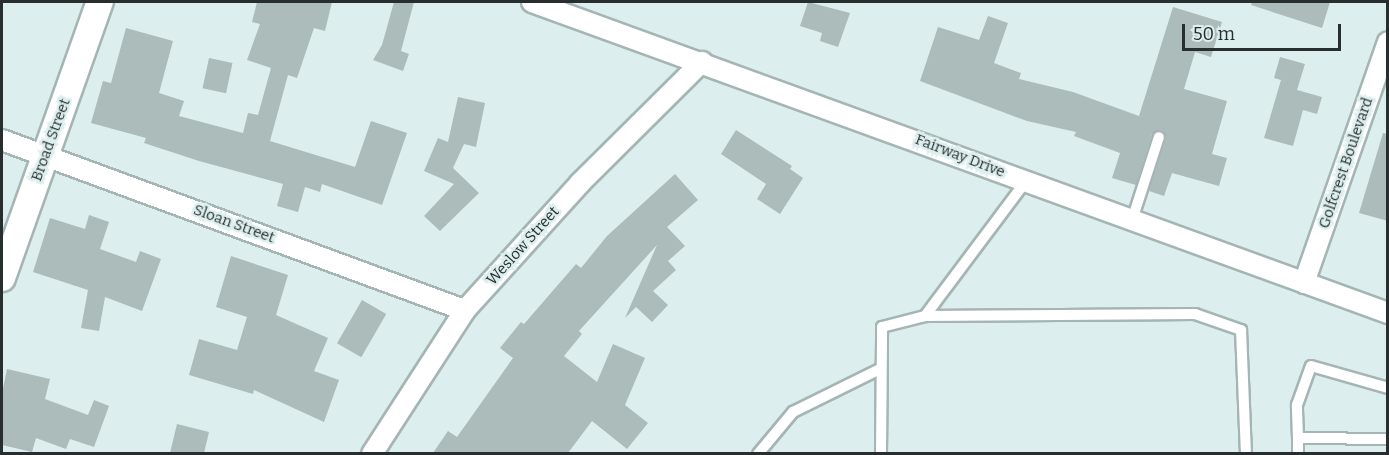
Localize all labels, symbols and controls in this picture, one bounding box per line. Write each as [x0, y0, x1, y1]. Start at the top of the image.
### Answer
scale bar [1185, 12, 1344, 50]
text: 50 m [1193, 23, 1235, 45]
street label: Golfcrest Boulevard [1315, 95, 1377, 231]
street label: Broad Street [28, 96, 74, 184]
street label: Fairway Drive [913, 131, 1007, 181]
street label: Sloan Street [191, 201, 277, 247]
street label: Weslow Street [483, 203, 563, 289]

